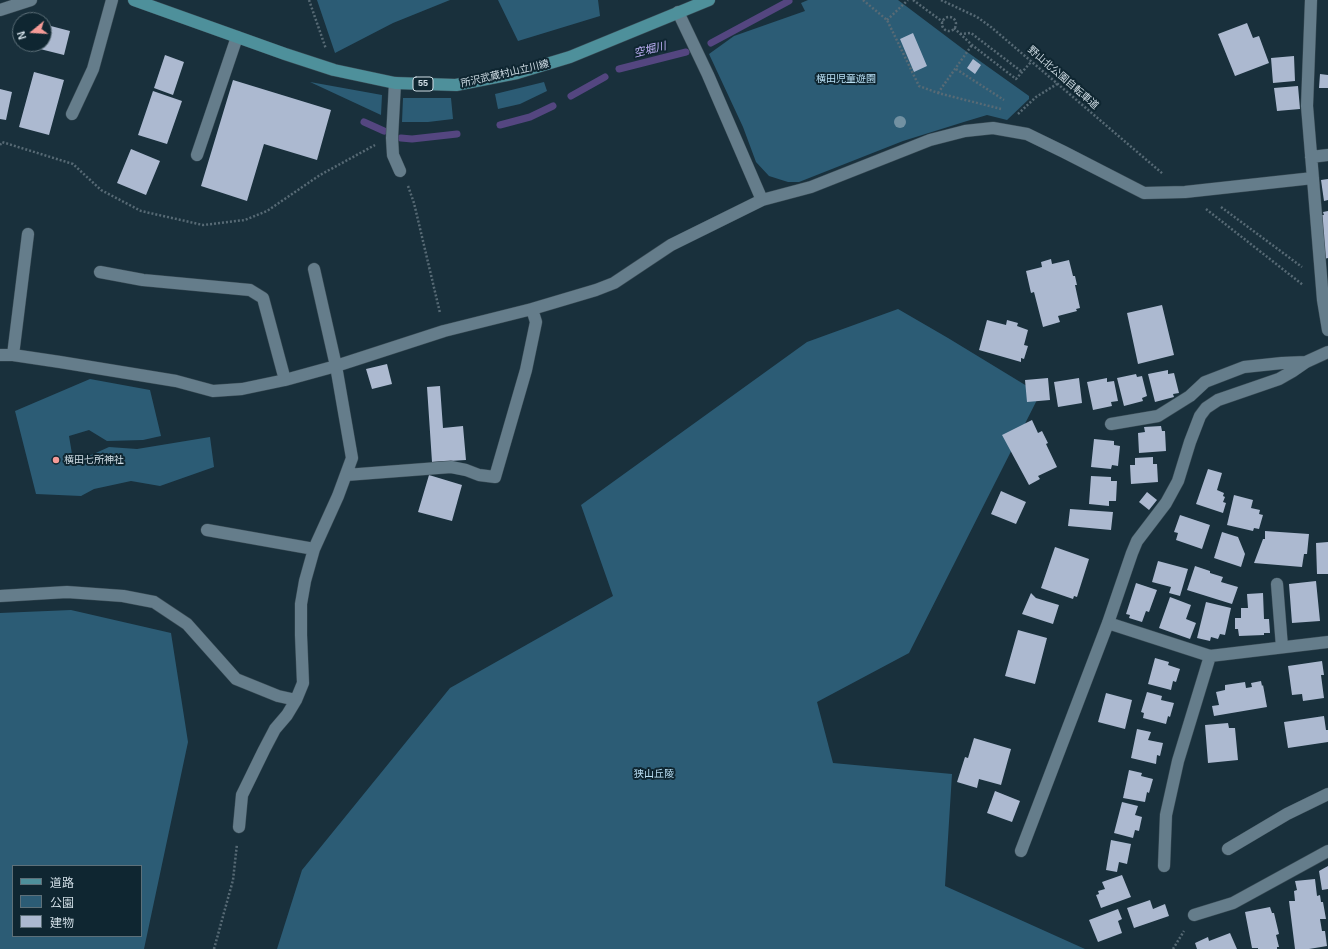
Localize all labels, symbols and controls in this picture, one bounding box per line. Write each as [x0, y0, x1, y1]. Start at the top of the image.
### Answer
north arrow [12, 12, 52, 52]
text: N [15, 30, 28, 41]
water label: 空堀川 [632, 40, 668, 60]
street label: 野山北公園自転車道 [1025, 44, 1101, 112]
street label: 所沢武蔵村山立川線 [460, 58, 550, 90]
park label: 横田児童遊園 [816, 73, 876, 85]
road number: 55 [413, 77, 433, 91]
place label: 横田七所神社 [64, 454, 124, 466]
marker: 横田七所神社 [51, 455, 61, 465]
park label: 狭山丘陵 [634, 768, 674, 780]
legend [12, 865, 142, 937]
text: 道路 [50, 876, 74, 890]
text: 公園 [50, 896, 74, 910]
text: 建物 [50, 916, 74, 930]

